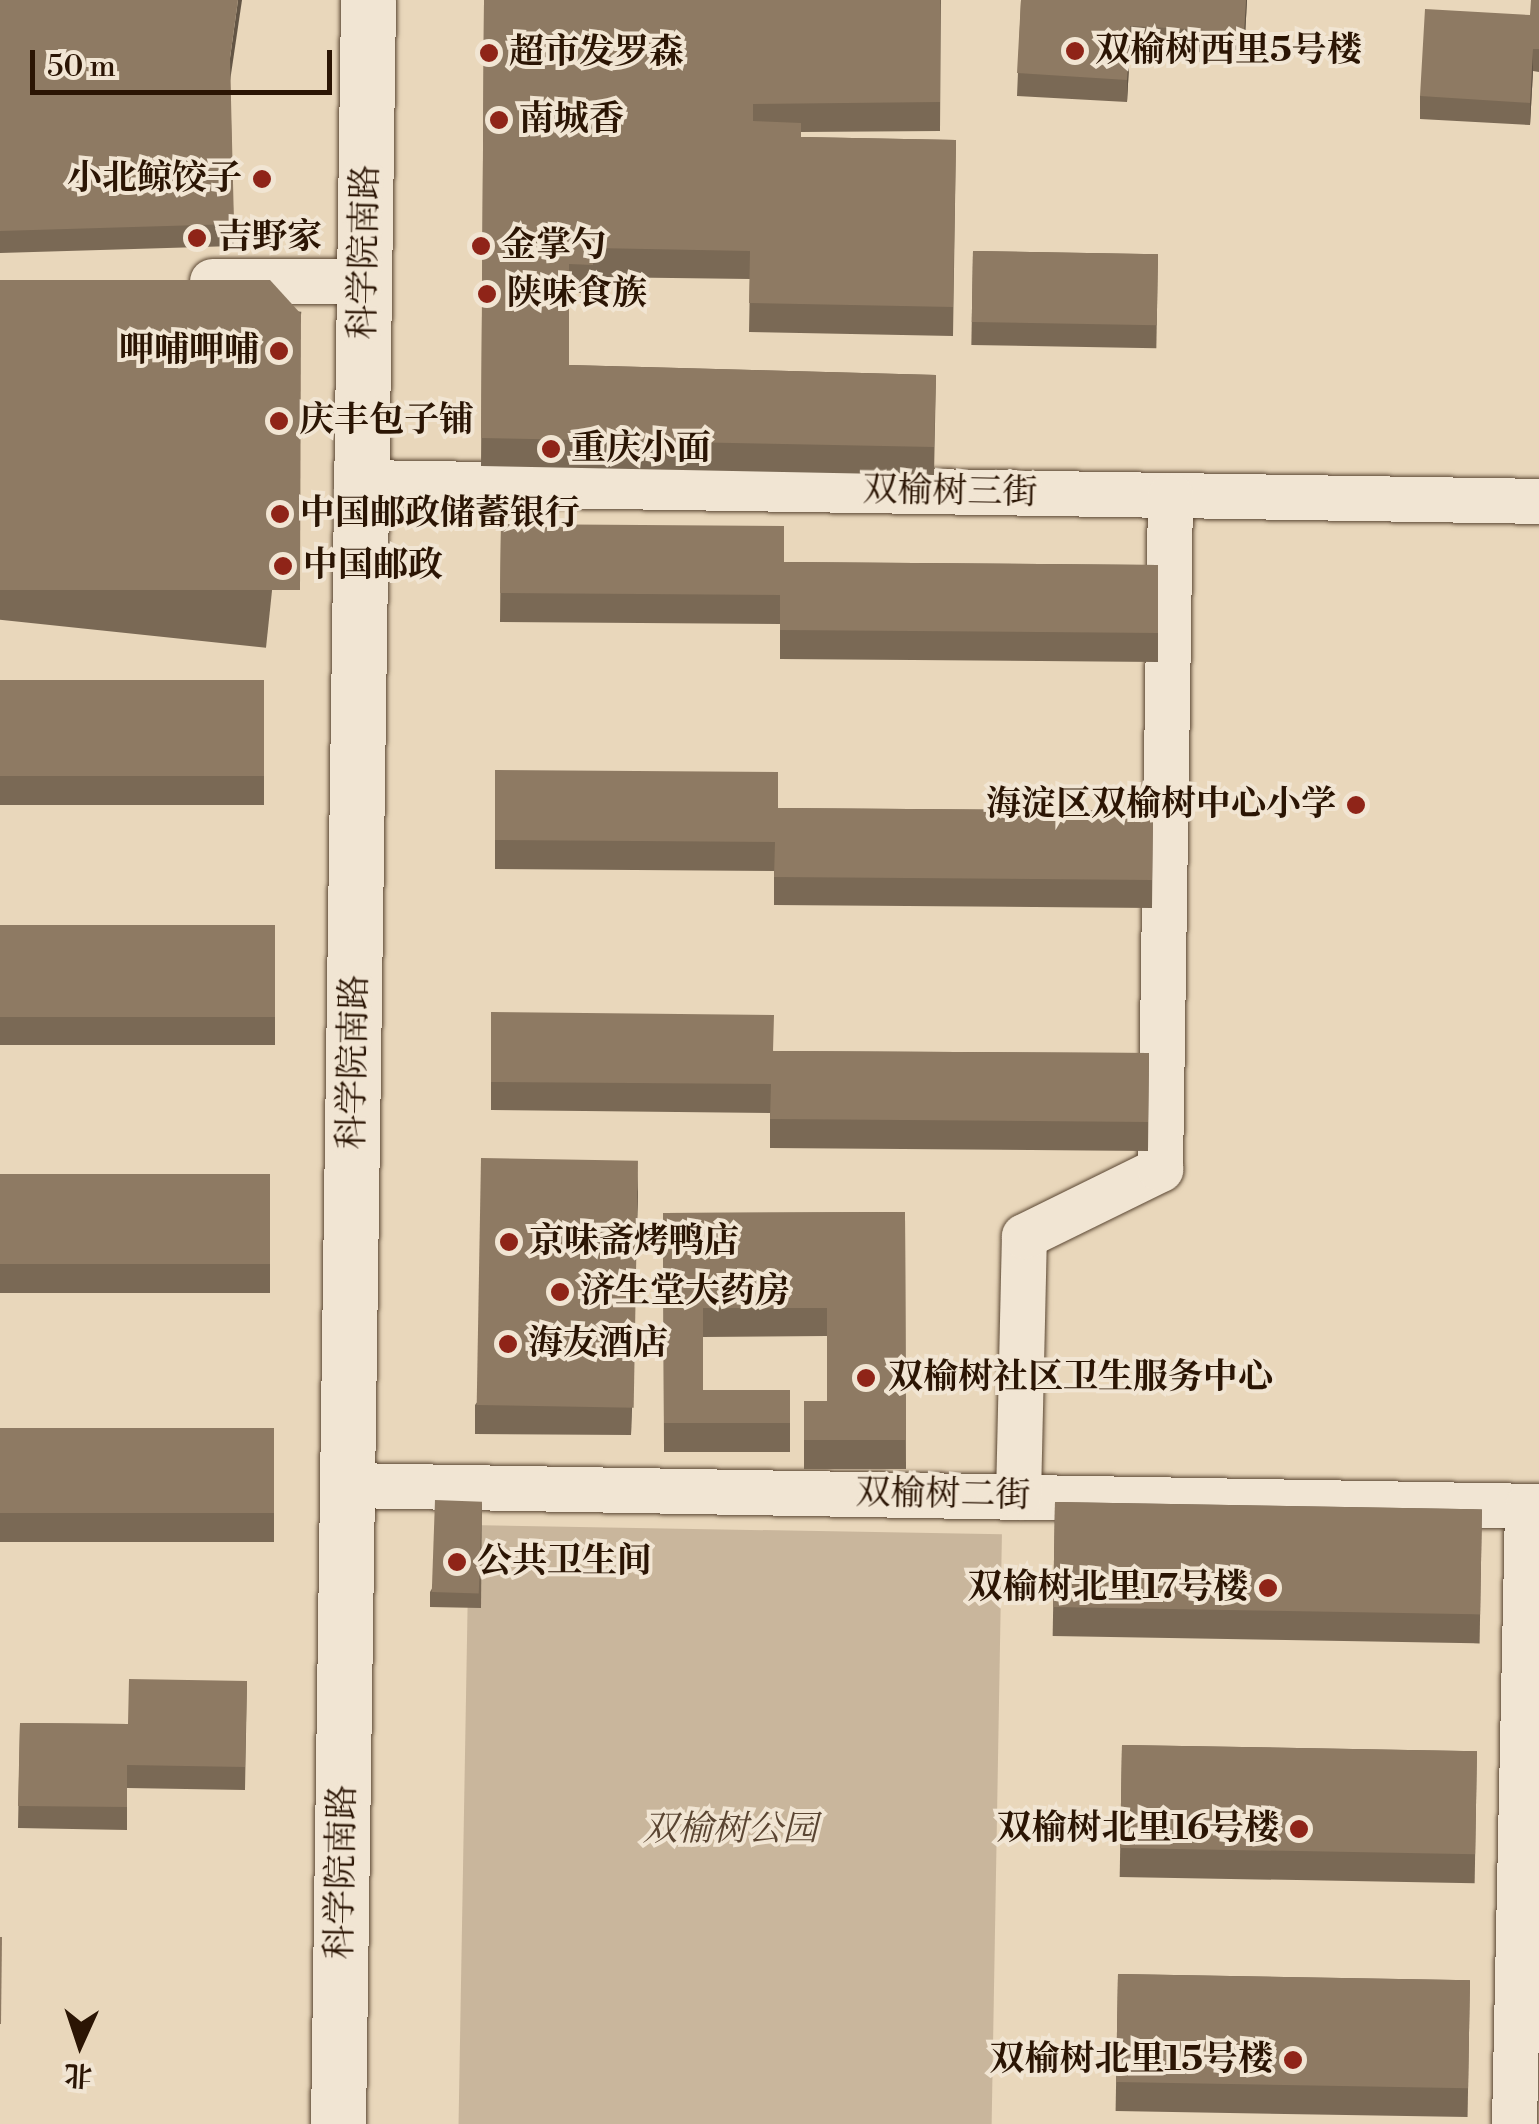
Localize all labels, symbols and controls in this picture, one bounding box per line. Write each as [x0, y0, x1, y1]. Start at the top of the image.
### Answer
scale bar [35, 30, 338, 92]
place label: 双榆树西里5号楼 [1095, 30, 1362, 72]
place label: 超市发罗森 [509, 32, 684, 74]
marker: 双榆树西里5号楼 [1064, 40, 1086, 62]
marker: 超市发罗森 [478, 42, 500, 64]
text: 50 m [47, 48, 116, 86]
place label: 南城香 [519, 99, 624, 141]
marker: 南城香 [488, 109, 510, 131]
place label: 小北鲸饺子 [67, 158, 242, 200]
street label: 科学院南路 [342, 164, 388, 340]
marker: 小北鲸饺子 [251, 168, 273, 190]
place label: 吉野家 [217, 217, 322, 259]
place label: 金掌勺 [501, 225, 606, 267]
marker: 吉野家 [186, 227, 208, 249]
marker: 金掌勺 [470, 235, 492, 257]
place label: 陕味食族 [507, 273, 647, 315]
marker: 陕味食族 [476, 283, 498, 305]
place label: 呷哺呷哺 [119, 330, 259, 372]
marker: 呷哺呷哺 [268, 340, 290, 362]
place label: 庆丰包子铺 [299, 400, 474, 442]
marker: 庆丰包子铺 [268, 410, 290, 432]
place label: 重庆小面 [571, 428, 711, 470]
marker: 重庆小面 [540, 438, 562, 460]
street label: 双榆树三街 [862, 469, 1038, 515]
place label: 中国邮政储蓄银行 [300, 493, 580, 535]
marker: 中国邮政储蓄银行 [269, 503, 291, 525]
place label: 中国邮政 [303, 545, 443, 587]
marker: 中国邮政 [272, 555, 294, 577]
place label: 海淀区双榆树中心小学 [986, 784, 1336, 826]
marker: 海淀区双榆树中心小学 [1345, 794, 1367, 816]
street label: 科学院南路 [331, 974, 377, 1150]
place label: 京味斋烤鸭店 [529, 1221, 739, 1263]
marker: 京味斋烤鸭店 [498, 1231, 520, 1253]
place label: 济生堂大药房 [580, 1271, 790, 1313]
marker: 济生堂大药房 [549, 1281, 571, 1303]
place label: 海友酒店 [528, 1323, 668, 1365]
marker: 海友酒店 [497, 1333, 519, 1355]
place label: 双榆树社区卫生服务中心 [888, 1357, 1273, 1399]
marker: 双榆树社区卫生服务中心 [853, 1365, 879, 1391]
street label: 双榆树二街 [855, 1472, 1031, 1518]
place label: 公共卫生间 [477, 1541, 652, 1583]
marker: 公共卫生间 [446, 1551, 468, 1573]
place label: 双榆树北里17号楼 [968, 1567, 1248, 1609]
marker: 双榆树北里17号楼 [1257, 1577, 1279, 1599]
street label: 科学院南路 [319, 1784, 365, 1960]
place label: 双榆树北里16号楼 [996, 1808, 1279, 1850]
park label: 双榆树公园 [643, 1809, 817, 1851]
marker: 双榆树北里16号楼 [1288, 1818, 1310, 1840]
north arrow [30, 1994, 130, 2094]
place label: 双榆树北里15号楼 [990, 2039, 1273, 2081]
marker: 双榆树北里15号楼 [1282, 2049, 1304, 2071]
text: 北 [64, 2056, 93, 2093]

